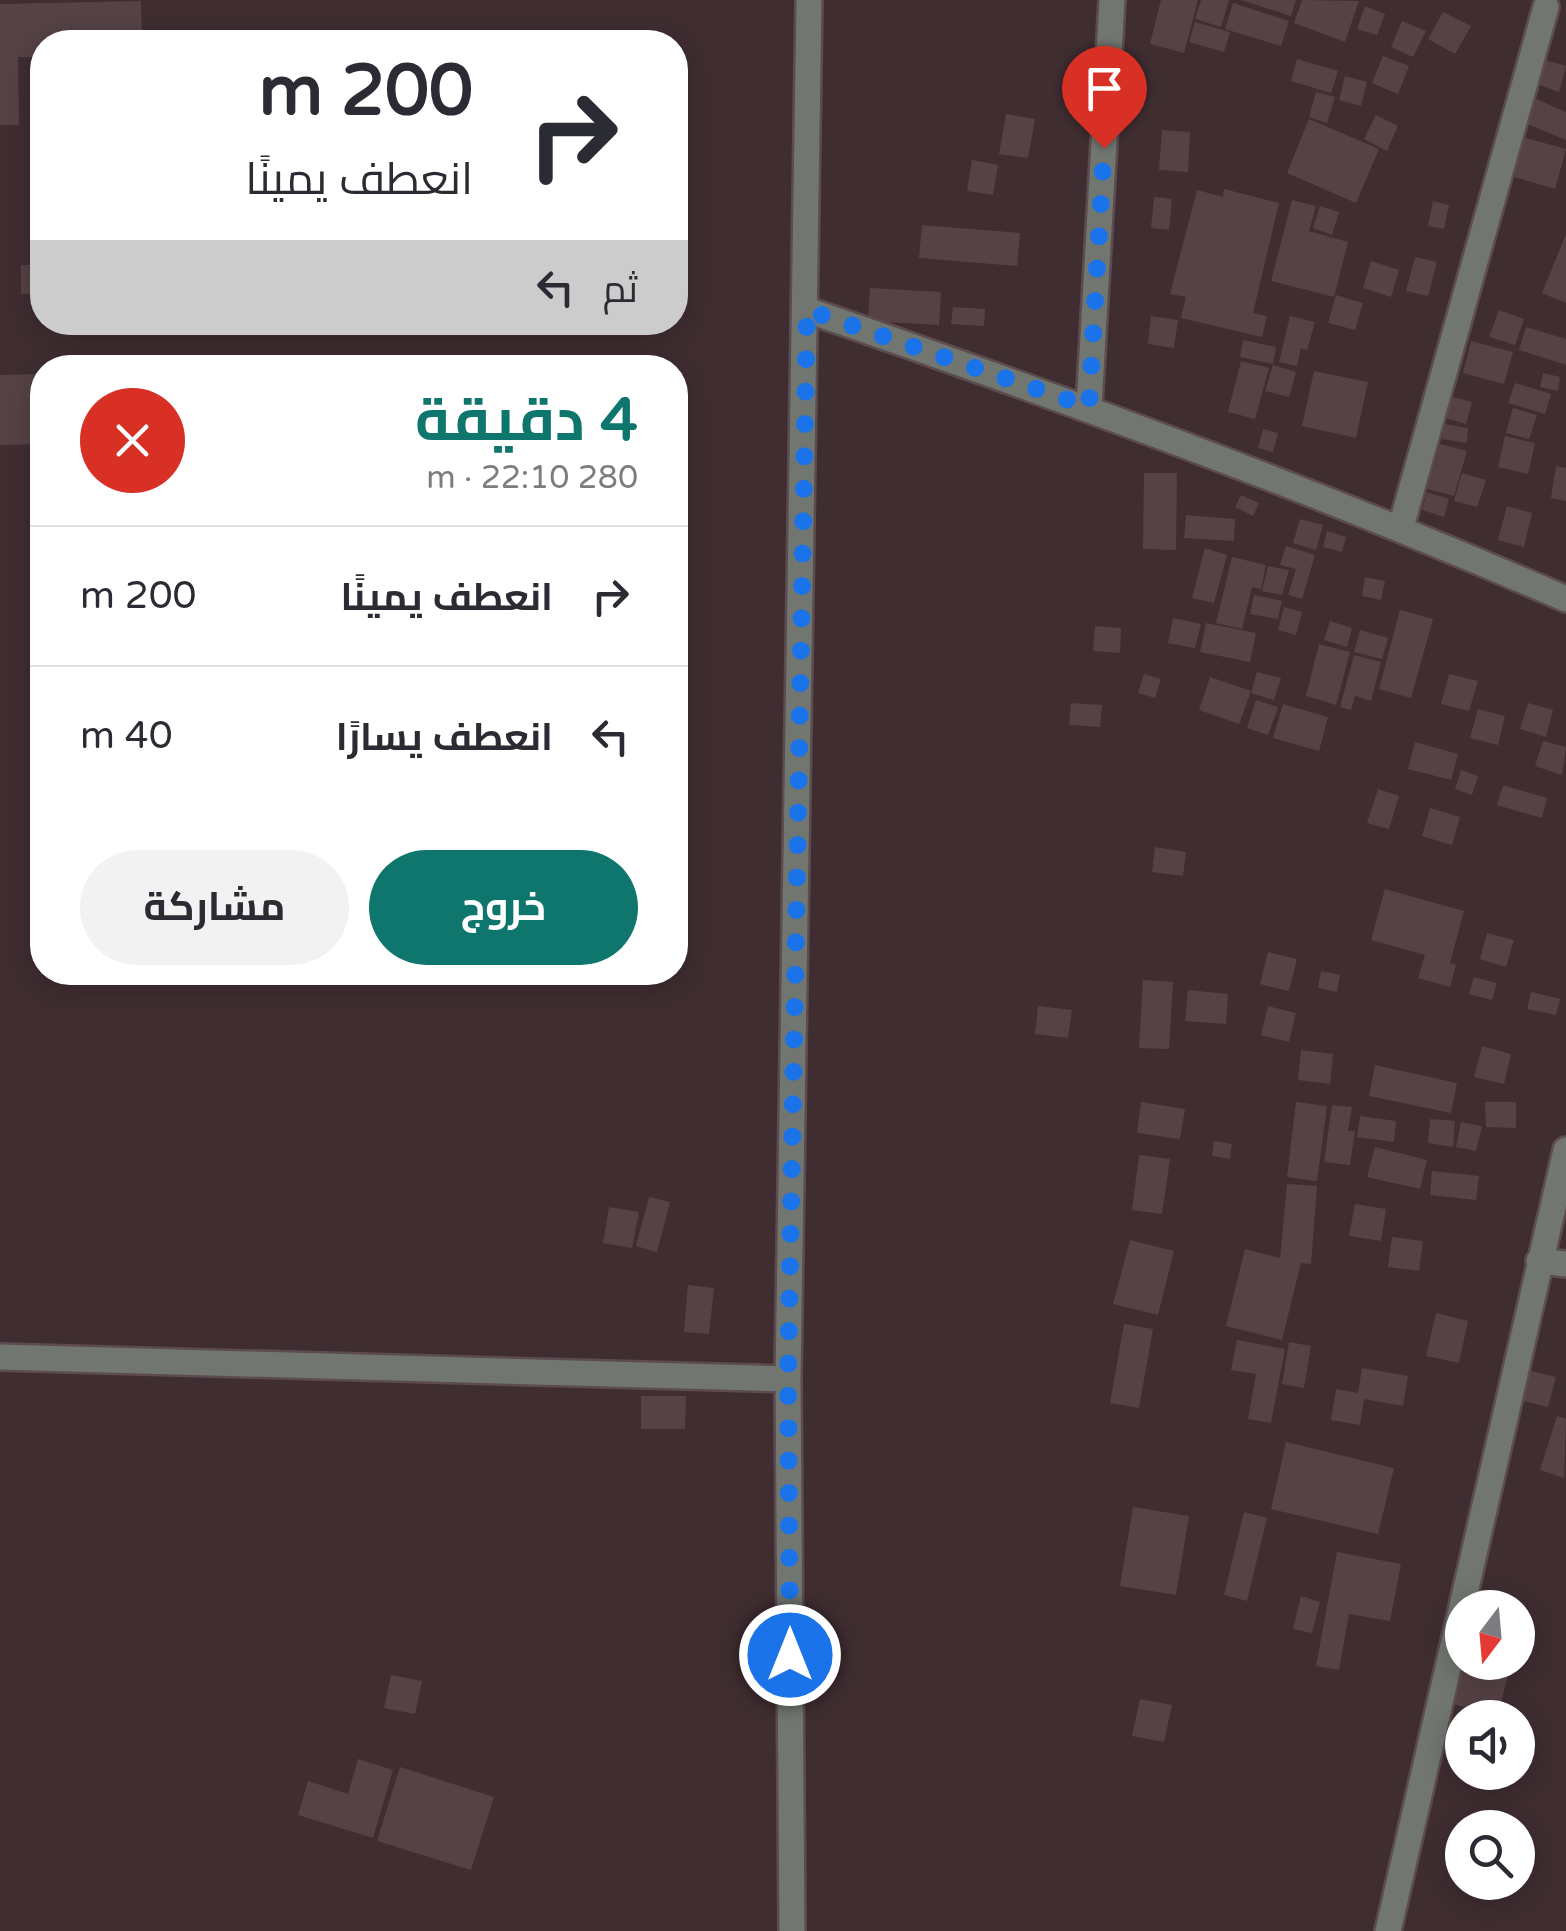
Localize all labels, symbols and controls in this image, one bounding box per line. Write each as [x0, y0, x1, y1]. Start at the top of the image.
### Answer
pin [1062, 46, 1147, 149]
text: 200 m [259, 50, 473, 134]
icon: arrive [1077, 61, 1132, 116]
icon: right [508, 70, 638, 200]
text: انعطف يمينًا [245, 153, 473, 207]
icon: left [528, 260, 583, 315]
text: ثم [603, 267, 638, 313]
text: 4 دقيقة [415, 385, 638, 457]
button: close [80, 388, 185, 493]
text: 280 m · 22:10 [426, 459, 638, 497]
icon: right [583, 569, 638, 624]
text: 200 m [80, 573, 196, 619]
text: انعطف يمينًا [341, 575, 553, 621]
icon: left [583, 709, 638, 764]
text: 40 m [80, 713, 173, 759]
text: انعطف يسارًا [336, 715, 553, 761]
button: مشاركة [80, 850, 349, 965]
button: خروج [369, 850, 638, 965]
north arrow [1445, 1590, 1535, 1680]
map controls [1445, 1590, 1535, 1900]
position arrow [738, 1603, 842, 1707]
button: sound [1445, 1700, 1535, 1790]
button: search [1445, 1810, 1535, 1900]

